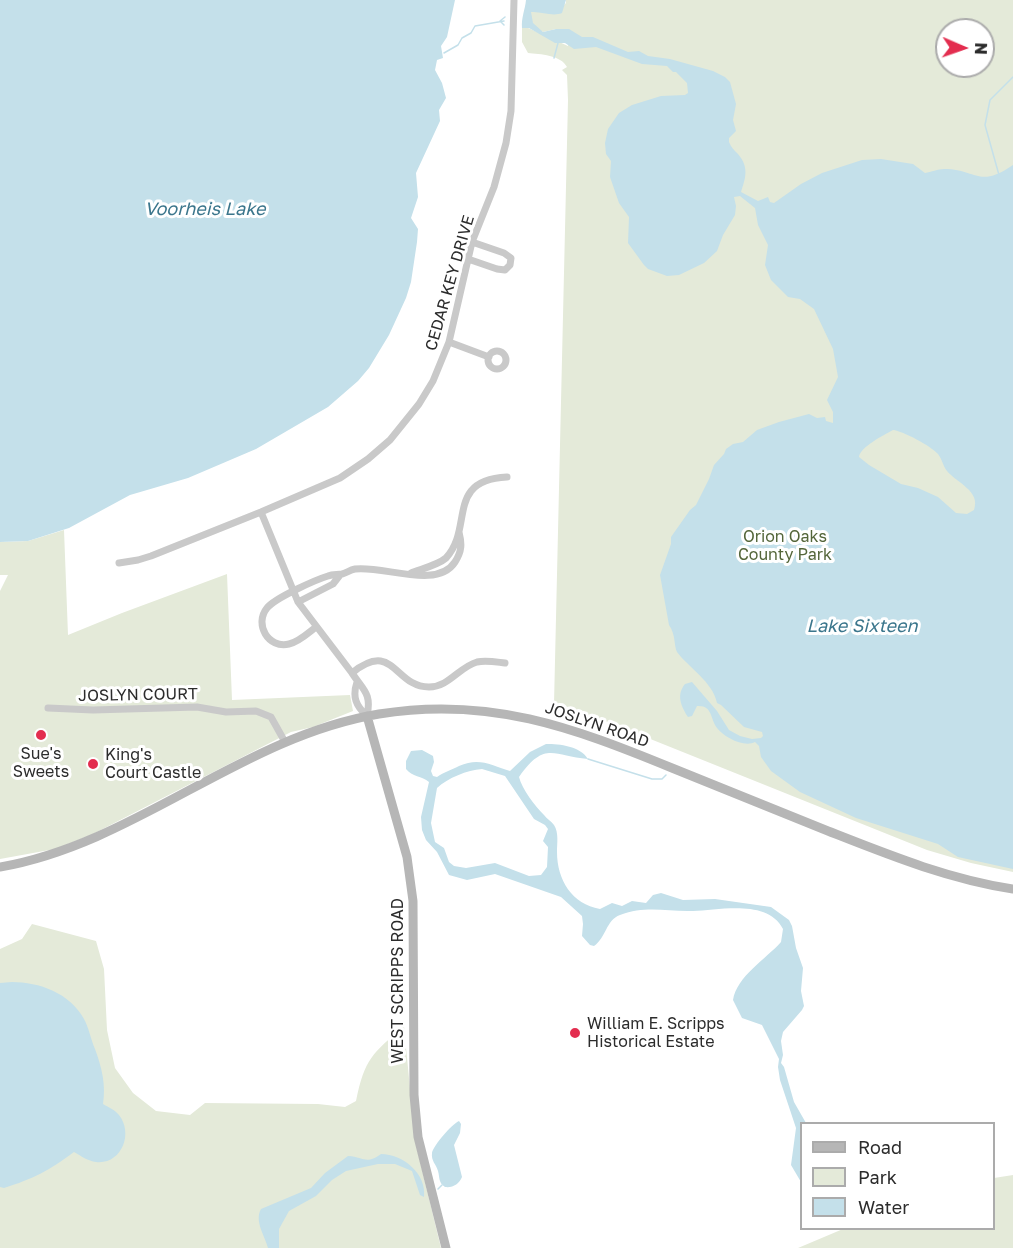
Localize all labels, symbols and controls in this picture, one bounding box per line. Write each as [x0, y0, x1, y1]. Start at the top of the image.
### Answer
north arrow [935, 18, 995, 78]
text: N [971, 42, 991, 55]
water label: Voorheis Lake [145, 198, 265, 220]
street label: CEDAR KEY DRIVE [421, 213, 479, 353]
park label: Orion Oaks County Park [738, 527, 832, 565]
water label: Lake Sixteen [806, 615, 918, 637]
street label: JOSLYN COURT [78, 684, 198, 706]
street label: JOSLYN ROAD [542, 698, 652, 752]
marker: Sue's Sweets [34, 728, 48, 742]
place label: Sue's Sweets [13, 744, 69, 782]
place label: King's Court Castle [105, 745, 201, 783]
marker: King's Court Castle [86, 757, 100, 771]
street label: WEST SCRIPPS ROAD [388, 898, 408, 1064]
place label: William E. Scripps Historical Estate [587, 1014, 725, 1052]
marker: William E. Scripps Historical Estate [568, 1026, 582, 1040]
legend [800, 1122, 995, 1230]
text: Road [858, 1136, 902, 1158]
text: Park [858, 1166, 897, 1188]
text: Water [858, 1196, 909, 1218]

